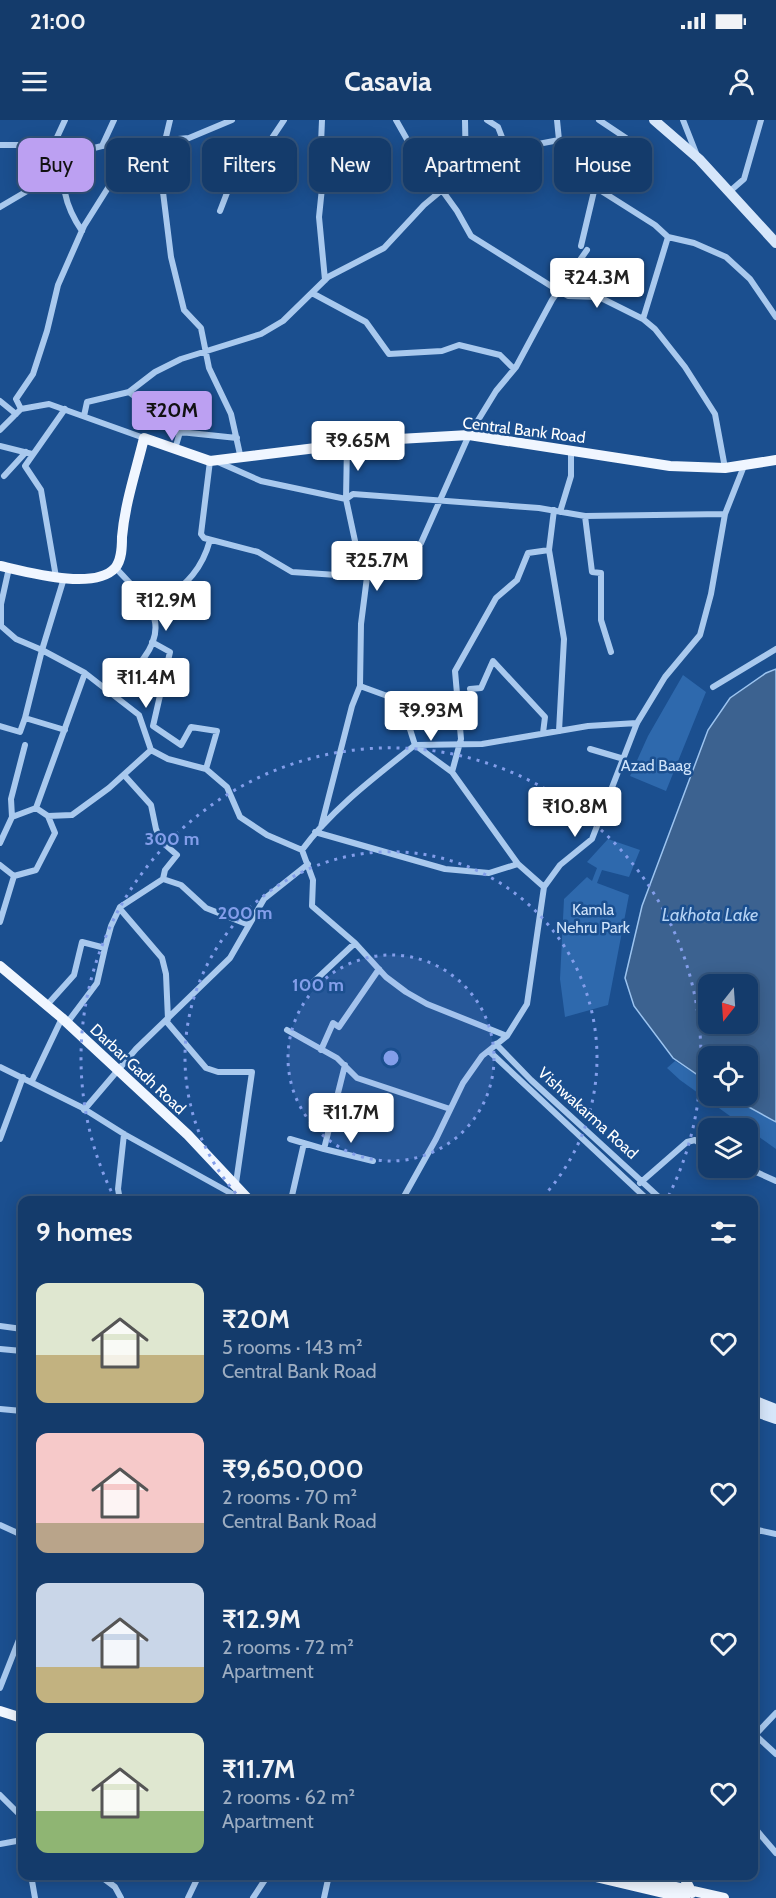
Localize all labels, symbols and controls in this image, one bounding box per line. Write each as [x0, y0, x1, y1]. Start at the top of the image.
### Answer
text: 21:00 [30, 8, 86, 35]
icon: menu [18, 65, 51, 98]
text: Casavia [344, 65, 432, 98]
icon: person [725, 65, 758, 98]
chip: Buy [18, 138, 94, 192]
chip: Rent [106, 138, 190, 192]
chip: Filters [202, 138, 297, 192]
chip: New [309, 138, 391, 192]
chip: Apartment [403, 138, 542, 192]
chip: House [554, 138, 652, 192]
pin: ₹24.3M [548, 258, 646, 309]
text: ₹24.3M [564, 265, 630, 289]
pin: ₹20M [136, 391, 208, 442]
text: ₹20M [146, 398, 198, 422]
street label: Central Bank Road [461, 413, 587, 447]
pin: ₹9.65M [309, 421, 407, 472]
text: ₹9.65M [326, 428, 390, 452]
pin: ₹25.7M [328, 541, 426, 592]
text: ₹25.7M [345, 548, 409, 572]
pin: ₹12.9M [117, 581, 215, 632]
text: ₹12.9M [136, 588, 196, 612]
pin: ₹11.4M [97, 658, 195, 709]
text: ₹11.4M [116, 665, 176, 689]
pin: ₹9.93M [382, 691, 480, 742]
text: ₹9.93M [399, 698, 463, 722]
park label: Azad Baag [621, 756, 692, 775]
pin: ₹10.8M [526, 787, 624, 838]
text: ₹10.8M [542, 794, 608, 818]
text: 300 m [145, 828, 199, 850]
park label: Kamla Nehru Park [556, 900, 631, 937]
text: 200 m [218, 902, 272, 924]
water label: Lakhota Lake [662, 904, 758, 926]
text: 100 m [292, 974, 344, 996]
north arrow [698, 974, 758, 1034]
map controls [698, 974, 758, 1178]
street label: Darbar Gadh Road [86, 1020, 190, 1118]
button: locate [698, 1046, 758, 1106]
centre of rings [381, 1048, 401, 1068]
street label: Vishwakarma Road [534, 1063, 642, 1163]
pin: ₹11.7M [302, 1093, 400, 1144]
text: ₹11.7M [323, 1100, 379, 1124]
button: layers [698, 1118, 758, 1178]
text: 9 homes [36, 1216, 133, 1248]
icon: filters [707, 1216, 740, 1249]
text: ₹20M [222, 1303, 290, 1335]
icon: home [84, 1307, 156, 1379]
icon: heart [707, 1327, 740, 1360]
text: 5 rooms · 143 m² [222, 1335, 363, 1359]
text: Central Bank Road [222, 1359, 377, 1383]
text: ₹9,650,000 [222, 1453, 364, 1485]
icon: home [84, 1457, 156, 1529]
icon: heart [707, 1477, 740, 1510]
text: 2 rooms · 70 m² [222, 1485, 357, 1509]
text: Central Bank Road [222, 1509, 377, 1533]
text: ₹12.9M [222, 1603, 301, 1635]
icon: home [84, 1607, 156, 1679]
icon: heart [707, 1627, 740, 1660]
text: 2 rooms · 72 m² [222, 1635, 354, 1659]
text: Apartment [222, 1659, 314, 1683]
text: ₹11.7M [222, 1753, 296, 1785]
icon: home [84, 1757, 156, 1829]
icon: heart [707, 1777, 740, 1810]
text: 2 rooms · 62 m² [222, 1785, 355, 1809]
text: Apartment [222, 1809, 314, 1833]

